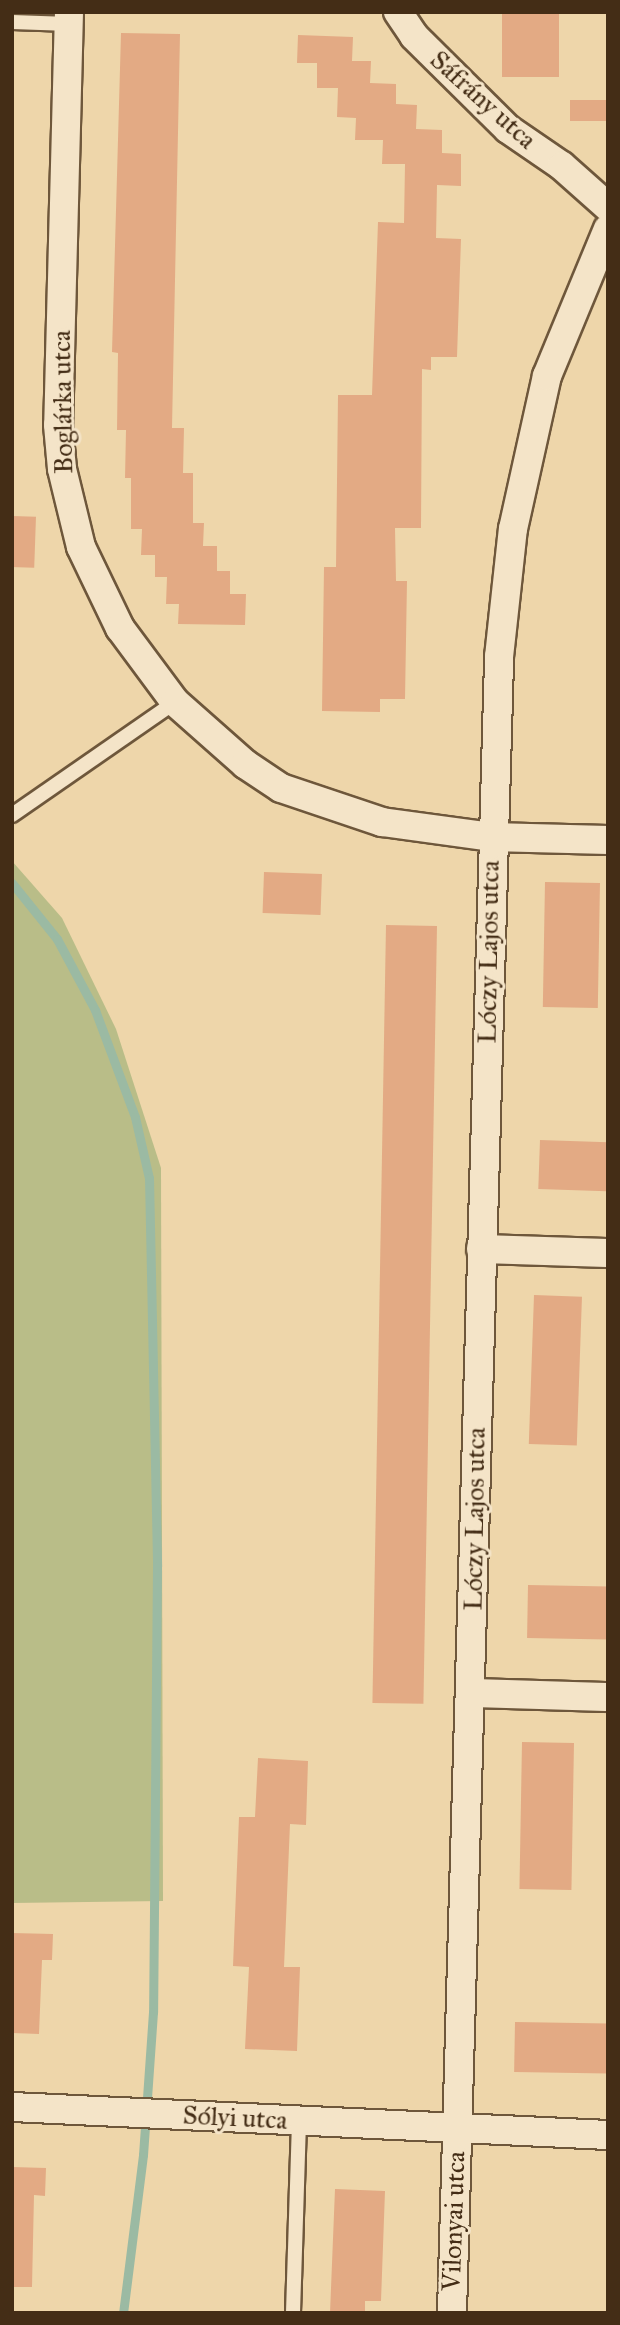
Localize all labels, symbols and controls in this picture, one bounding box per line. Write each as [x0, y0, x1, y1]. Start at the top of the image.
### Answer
street label: Sáfrány utca [424, 44, 542, 156]
street label: Boglárka utca [46, 330, 80, 474]
street label: Lóczy Lajos utca [472, 860, 506, 1044]
street label: Lóczy Lajos utca [458, 1427, 492, 1611]
street label: Sólyi utca [182, 2100, 288, 2136]
street label: Vilonyai utca [436, 2151, 472, 2291]

